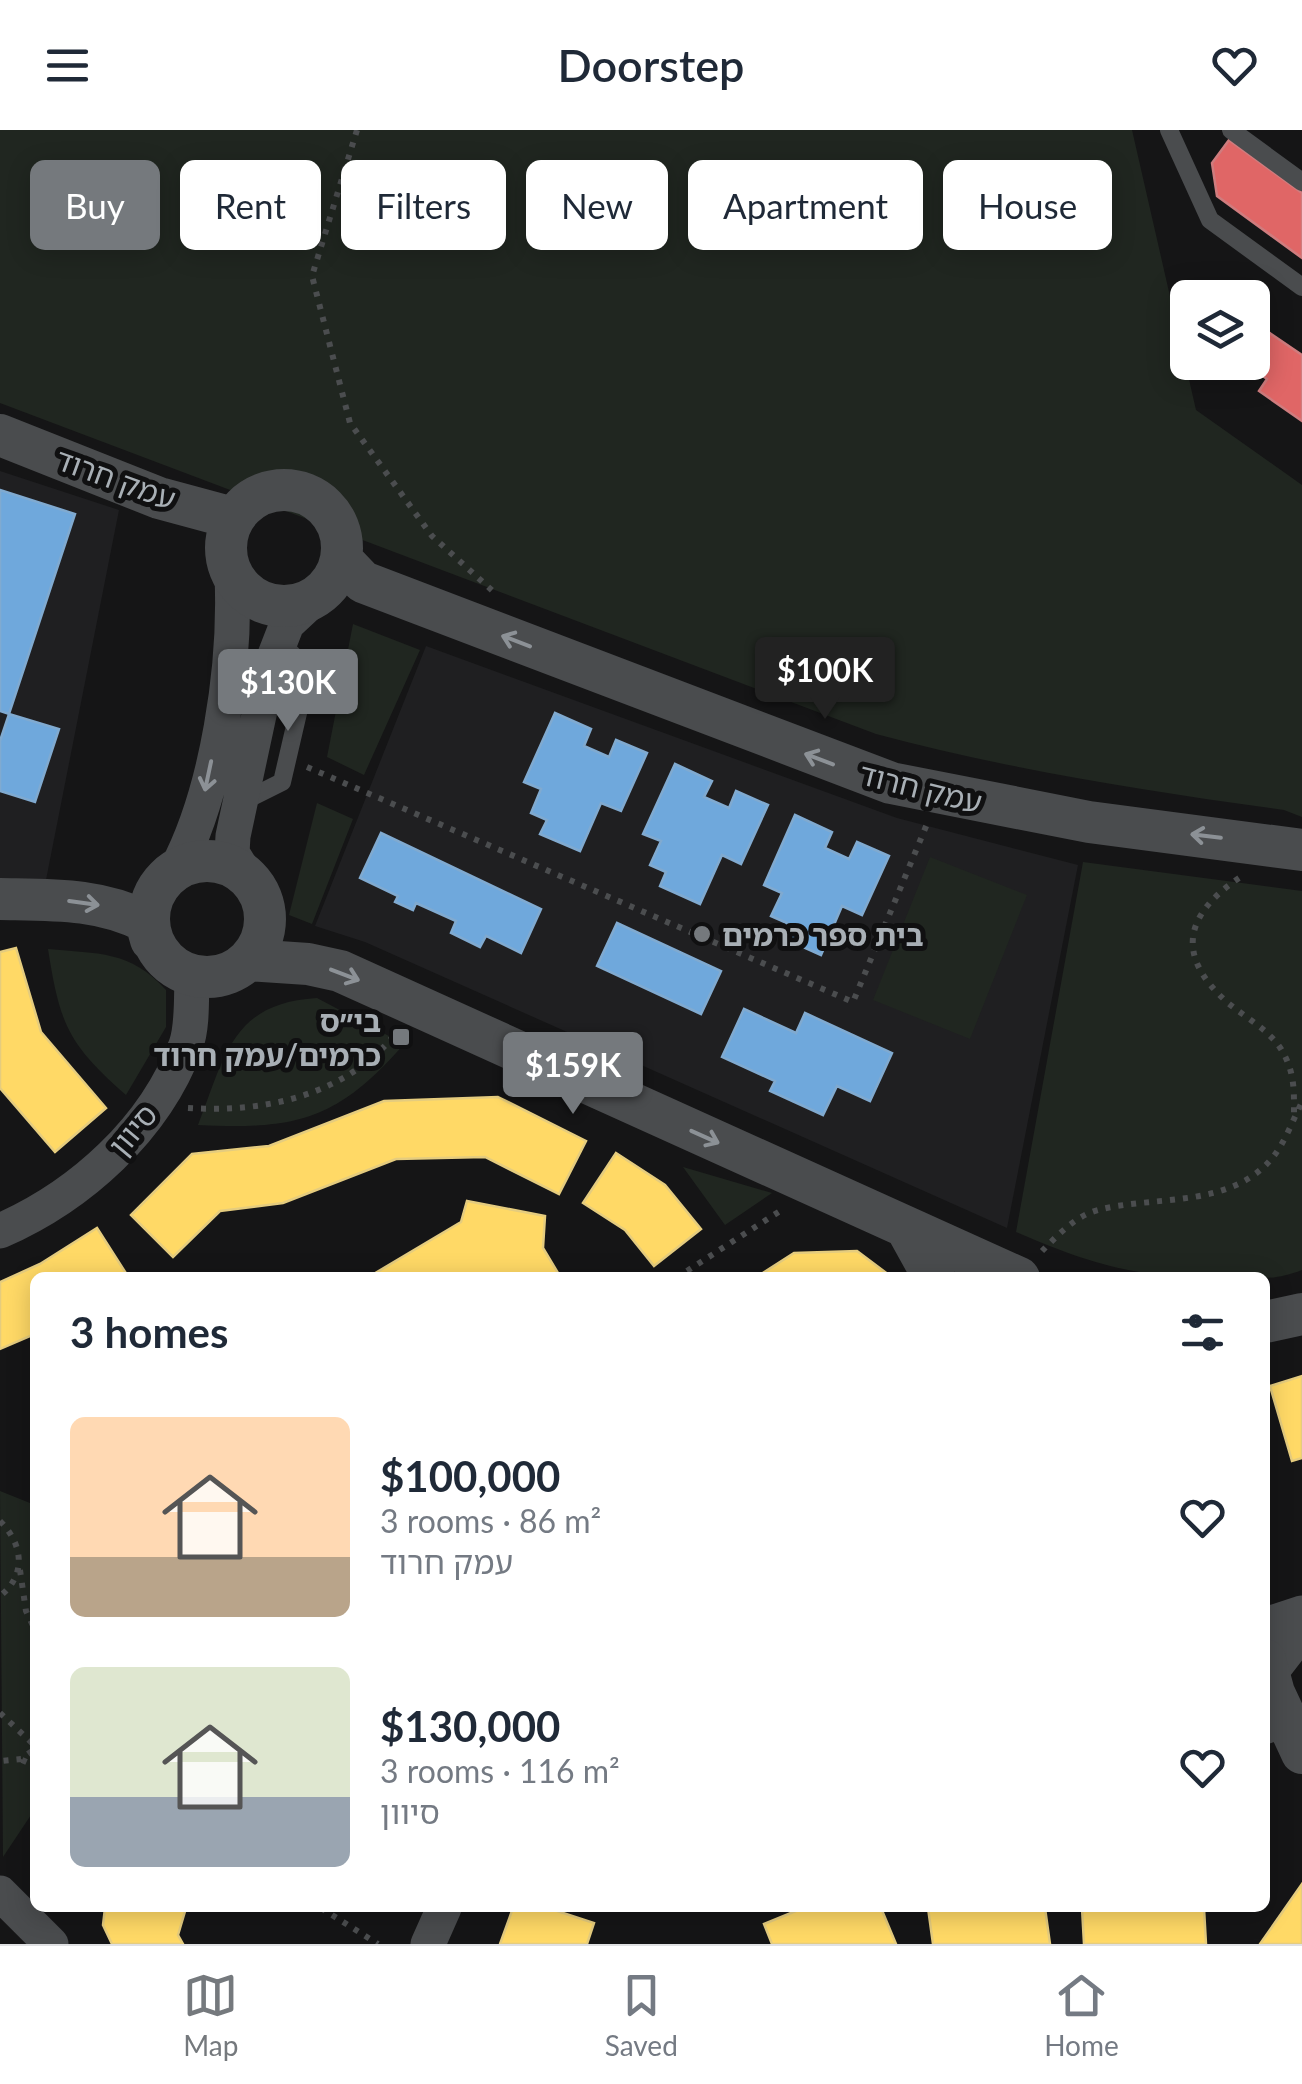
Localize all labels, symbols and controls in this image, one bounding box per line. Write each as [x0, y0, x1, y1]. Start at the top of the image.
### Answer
icon: menu [40, 38, 95, 93]
text: Doorstep [557, 38, 745, 92]
icon: heart [1207, 38, 1262, 93]
chip: Buy [30, 160, 160, 250]
chip: Rent [180, 160, 321, 250]
chip: Filters [341, 160, 506, 250]
chip: New [526, 160, 668, 250]
chip: Apartment [688, 160, 923, 250]
chip: House [943, 160, 1112, 250]
map controls [1170, 280, 1270, 380]
button: layers [1170, 280, 1270, 380]
street label: עמק חרוד [51, 440, 181, 516]
one-way arrow [502, 631, 533, 649]
pin: $100K [755, 637, 895, 722]
pin: $130K [218, 649, 358, 734]
text: $100K [777, 650, 873, 689]
text: $130K [240, 662, 336, 701]
one-way arrow [805, 748, 835, 766]
street label: עמק חרוד [856, 754, 986, 820]
one-way arrow [198, 759, 216, 791]
one-way arrow [1190, 826, 1222, 845]
one-way arrow [67, 894, 100, 912]
place label: בית ספר כרמים [722, 916, 924, 952]
marker: בית ספר כרמים [691, 923, 713, 945]
one-way arrow [328, 967, 359, 985]
place label: בי״ס כרמים/עמק חרוד [153, 1002, 381, 1072]
marker: בי״ס כרמים/עמק חרוד [390, 1026, 412, 1048]
pin: $159K [503, 1032, 643, 1117]
text: $159K [525, 1045, 621, 1084]
street label: סיוון [100, 1096, 164, 1162]
one-way arrow [689, 1129, 720, 1147]
icon: filters [1175, 1305, 1230, 1360]
text: 3 homes [70, 1307, 228, 1357]
text: $100,000 [380, 1451, 560, 1501]
icon: home [150, 1457, 270, 1577]
icon: heart [1175, 1490, 1230, 1545]
text: 3 rooms · 86 m² [380, 1501, 601, 1540]
text: עמק חרוד [380, 1542, 513, 1581]
text: $130,000 [380, 1701, 560, 1751]
icon: home [150, 1707, 270, 1827]
icon: heart [1175, 1740, 1230, 1795]
text: 3 rooms · 116 m² [380, 1751, 620, 1790]
text: סיוון [380, 1792, 440, 1831]
tab: Map [183, 1968, 238, 2062]
tab: Saved [605, 1968, 678, 2062]
tab: Home [1044, 1968, 1119, 2062]

